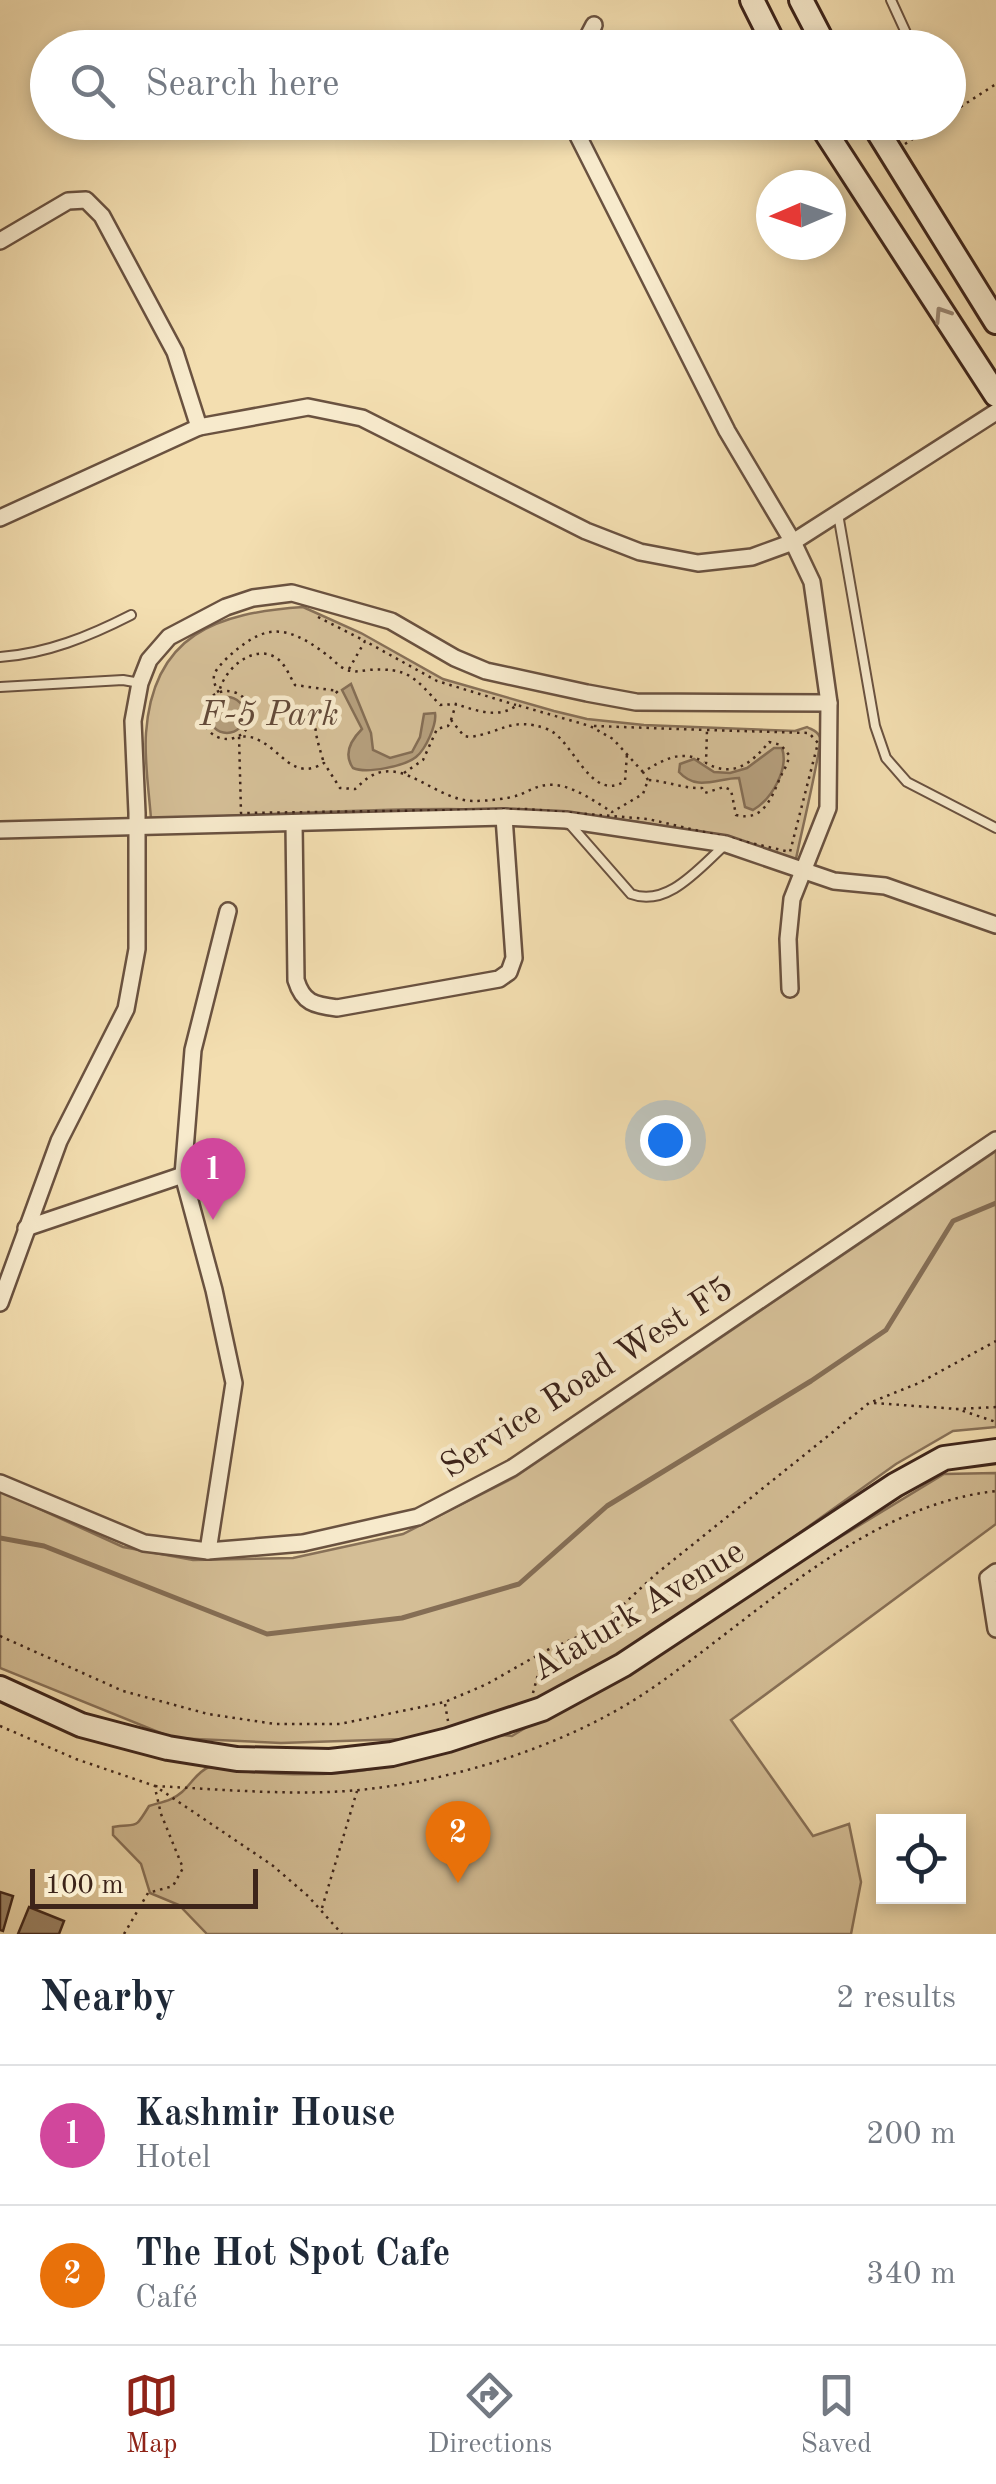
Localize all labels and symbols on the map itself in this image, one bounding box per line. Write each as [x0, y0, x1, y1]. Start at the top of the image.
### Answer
north arrow [756, 170, 846, 260]
one-way arrow [936, 306, 955, 324]
park label: F-5 Park [198, 698, 339, 733]
your location [640, 1115, 691, 1166]
pin: 1 [180, 1138, 246, 1220]
street label: Service Road West F5 [435, 1271, 740, 1485]
street label: Ataturk Avenue [526, 1534, 750, 1688]
pin: 2 [426, 1800, 490, 1883]
scale bar [30, 1864, 258, 1908]

